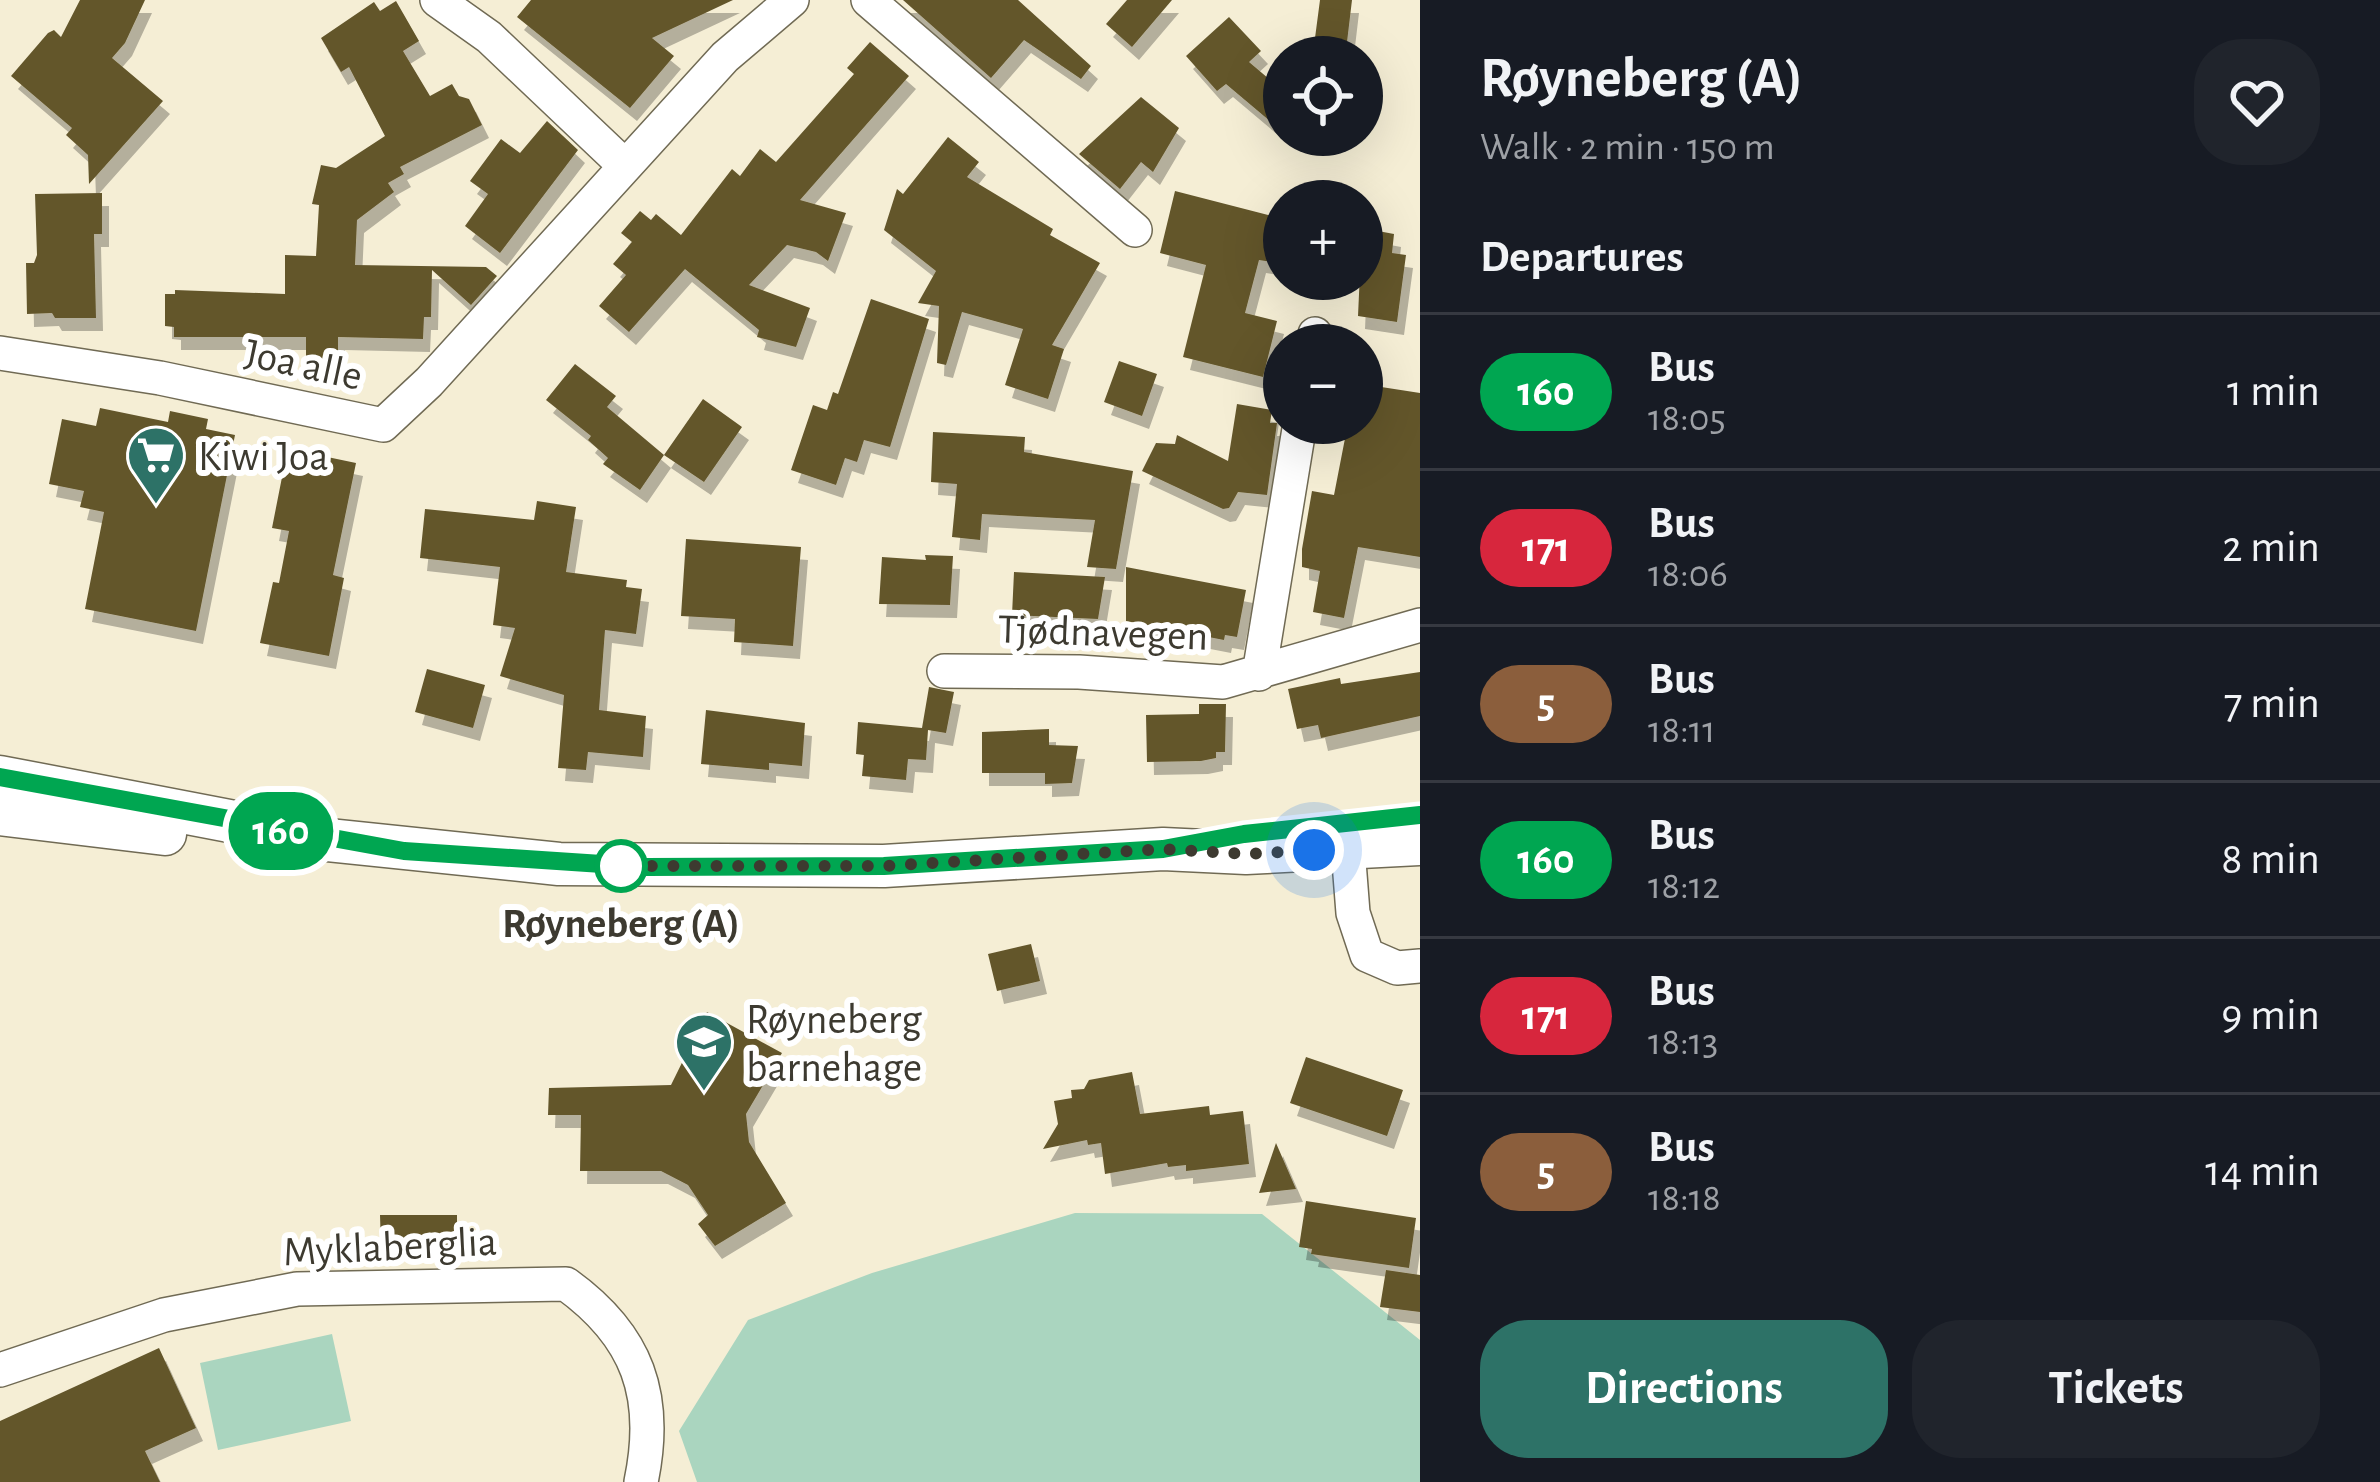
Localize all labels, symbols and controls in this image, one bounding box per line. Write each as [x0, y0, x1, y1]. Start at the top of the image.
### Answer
map controls [1263, 36, 1383, 444]
button: locate [1263, 36, 1383, 156]
button: heart [2194, 39, 2320, 165]
text: Røyneberg (A) [1480, 50, 1803, 107]
text: Walk · 2 min · 150 m [1480, 128, 1775, 167]
button: + [1263, 180, 1383, 300]
text: Departures [1480, 235, 1684, 280]
button: − [1263, 324, 1383, 444]
street label: Joa alle [241, 332, 366, 398]
text: Bus [1648, 345, 1715, 390]
text: 1 min [2227, 369, 2320, 414]
text: 160 [1517, 371, 1575, 413]
text: 18:05 [1648, 399, 1726, 438]
supermarket icon: Kiwi Joa [125, 424, 187, 506]
place label: Kiwi Joa [198, 436, 329, 478]
text: Bus [1648, 501, 1715, 546]
text: 2 min [2222, 525, 2320, 570]
text: 171 [1522, 527, 1570, 569]
text: 18:06 [1648, 555, 1728, 594]
street label: Tjødnavegen [997, 608, 1209, 658]
text: Bus [1648, 657, 1715, 702]
text: 7 min [2224, 681, 2320, 726]
text: 5 [1537, 683, 1555, 725]
text: 18:11 [1648, 711, 1716, 750]
line badge: 160 [212, 792, 350, 870]
text: 160 [252, 810, 310, 852]
text: Bus [1648, 813, 1715, 858]
your location [1284, 820, 1344, 880]
text: 8 min [2221, 837, 2320, 882]
text: 160 [1517, 839, 1575, 881]
marker: Røyneberg (A) [596, 841, 646, 891]
text: 18:12 [1648, 867, 1720, 906]
place label: Røyneberg (A) [502, 903, 740, 945]
text: Bus [1648, 969, 1715, 1014]
text: 9 min [2221, 993, 2320, 1038]
text: 171 [1522, 995, 1570, 1037]
place label: Røyneberg barnehage [746, 999, 922, 1089]
school or university icon: Røyneberg barnehage [673, 1011, 735, 1093]
text: 18:13 [1648, 1023, 1718, 1062]
text: Bus [1648, 1125, 1715, 1170]
text: 14 min [2205, 1149, 2320, 1194]
text: 5 [1537, 1151, 1555, 1193]
text: 18:18 [1648, 1179, 1721, 1218]
street label: Myklaberglia [282, 1220, 498, 1274]
button: Directions [1480, 1320, 1888, 1458]
button: Tickets [1912, 1320, 2320, 1458]

